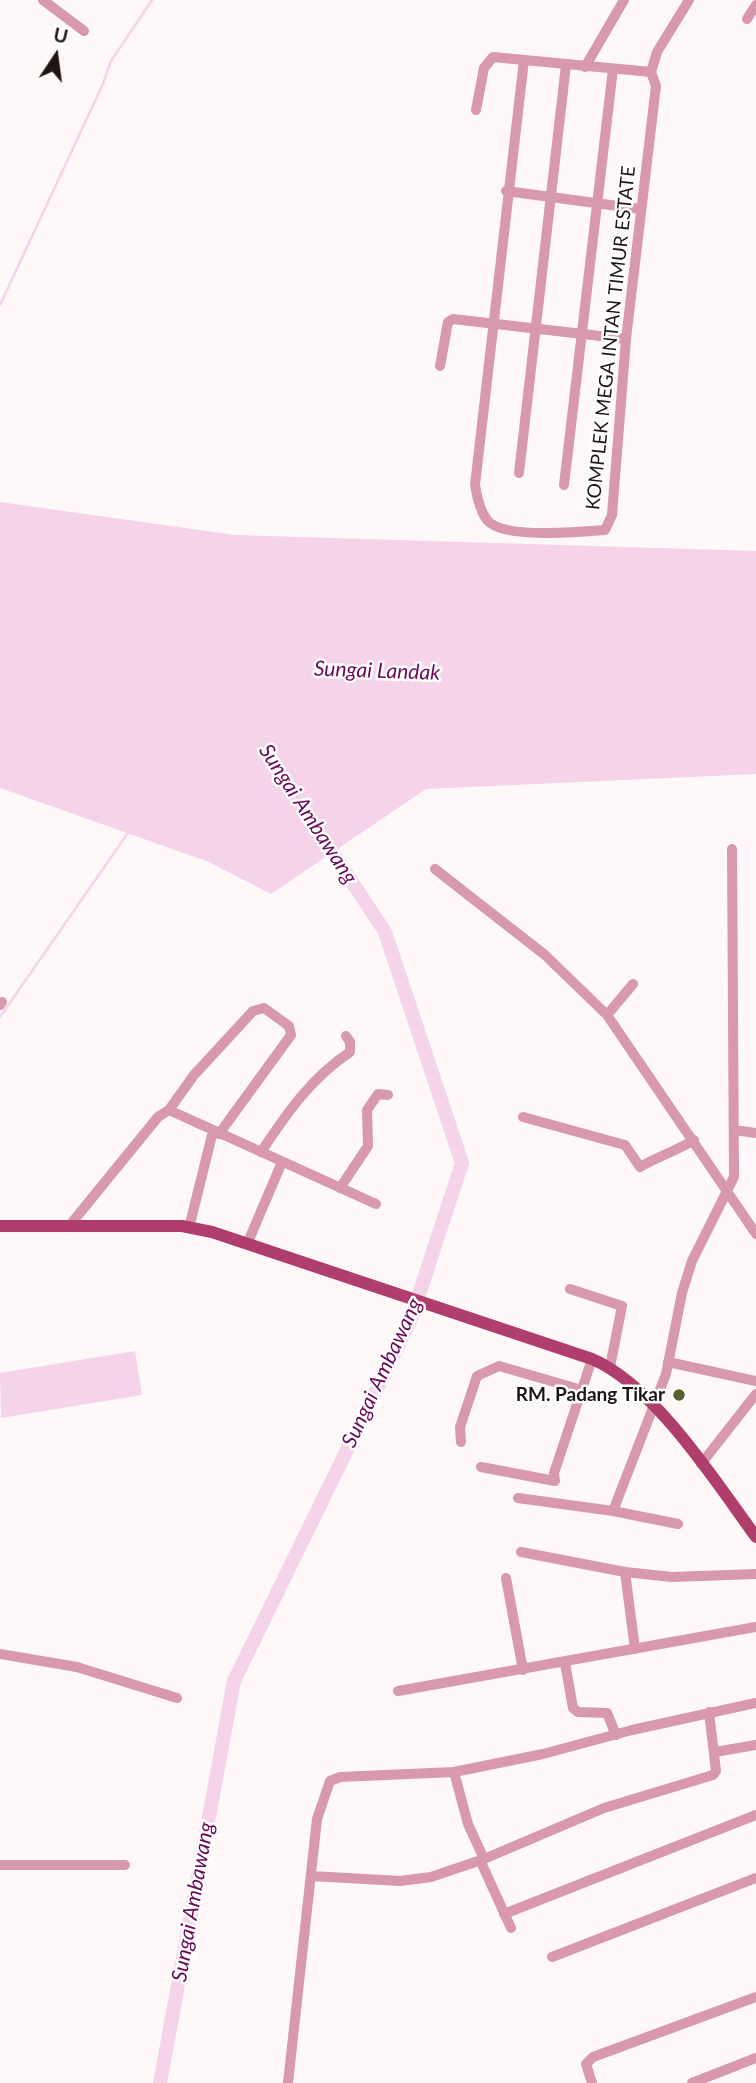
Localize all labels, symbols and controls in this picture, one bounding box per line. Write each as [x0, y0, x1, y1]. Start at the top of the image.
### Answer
north arrow [21, 21, 91, 91]
text: U [51, 22, 70, 48]
street label: KOMPLEK MEGA INTAN TIMUR ESTATE [582, 165, 640, 511]
water label: Sungai Landak [313, 656, 441, 686]
water label: Sungai Ambawang [253, 739, 363, 889]
water label: Sungai Ambawang [336, 1294, 428, 1452]
place label: RM. Padang Tikar [516, 1384, 665, 1406]
marker: RM. Padang Tikar [671, 1387, 687, 1403]
water label: Sungai Ambawang [167, 1820, 219, 1984]

